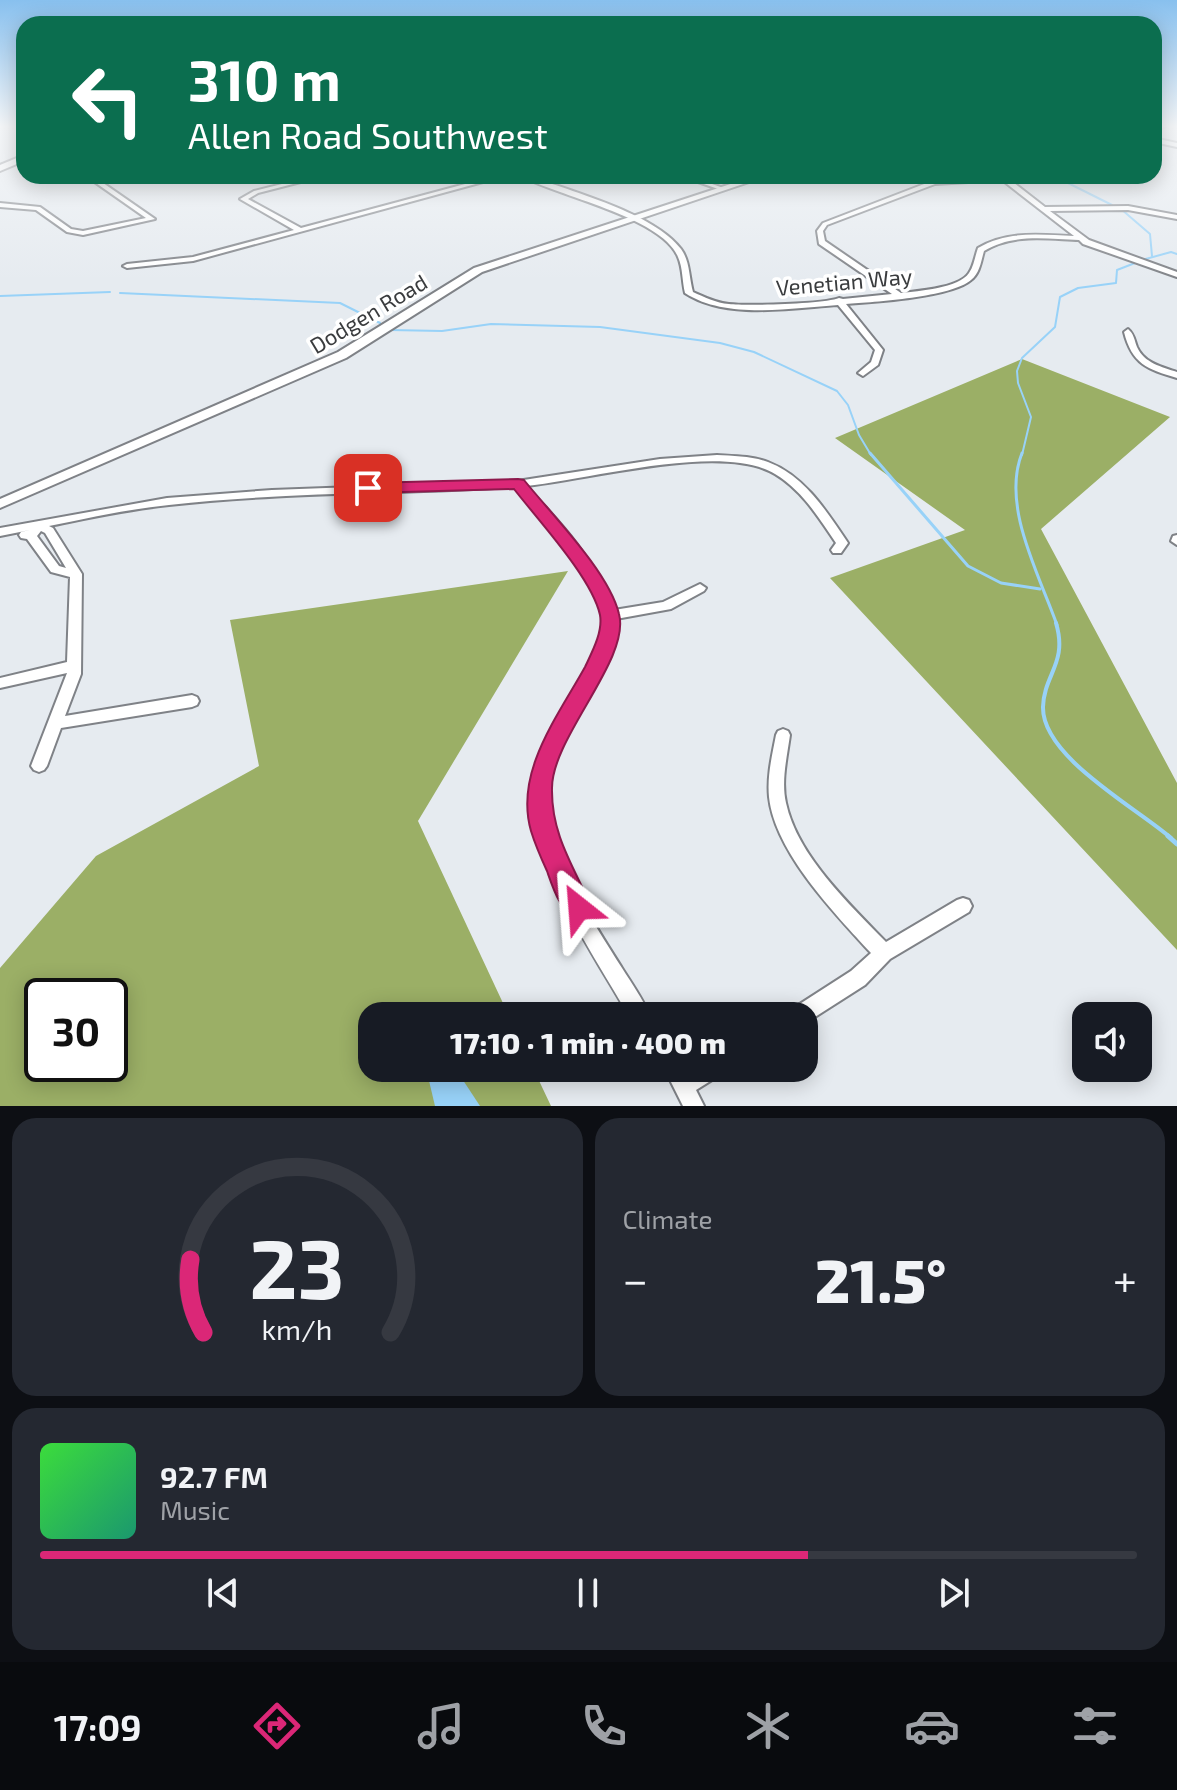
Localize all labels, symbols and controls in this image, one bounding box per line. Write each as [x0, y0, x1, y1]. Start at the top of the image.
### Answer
text: 310 m [188, 45, 341, 112]
icon: left [56, 48, 160, 152]
text: Allen Road Southwest [188, 113, 548, 156]
street label: Venetian Way [775, 262, 914, 300]
street label: Dodgen Road [305, 268, 431, 358]
pin [334, 454, 402, 522]
icon: arrive [346, 466, 390, 510]
position arrow [537, 866, 621, 950]
speed limit sign: 30 [24, 978, 128, 1082]
map controls [1072, 1002, 1152, 1082]
button: sound [1072, 1002, 1152, 1082]
text: 17:10 · 1 min · 400 m [450, 1024, 726, 1060]
text: Climate [623, 1203, 712, 1234]
text: 23 [250, 1216, 345, 1316]
text: 21.5° [815, 1243, 946, 1315]
text: − [623, 1252, 648, 1305]
text: + [1113, 1252, 1137, 1305]
text: km/h [262, 1311, 333, 1346]
text: 92.7 FM [160, 1458, 268, 1494]
text: Music [160, 1494, 230, 1525]
icon: previous [201, 1571, 245, 1615]
icon: pause [566, 1571, 610, 1615]
icon: next [932, 1571, 976, 1615]
icon: directions [249, 1698, 305, 1754]
icon: music [413, 1698, 469, 1754]
icon: phone [576, 1698, 632, 1754]
icon: climate [740, 1698, 796, 1754]
icon: car [904, 1698, 960, 1754]
icon: filters [1067, 1698, 1123, 1754]
text: 17:09 [54, 1705, 142, 1748]

